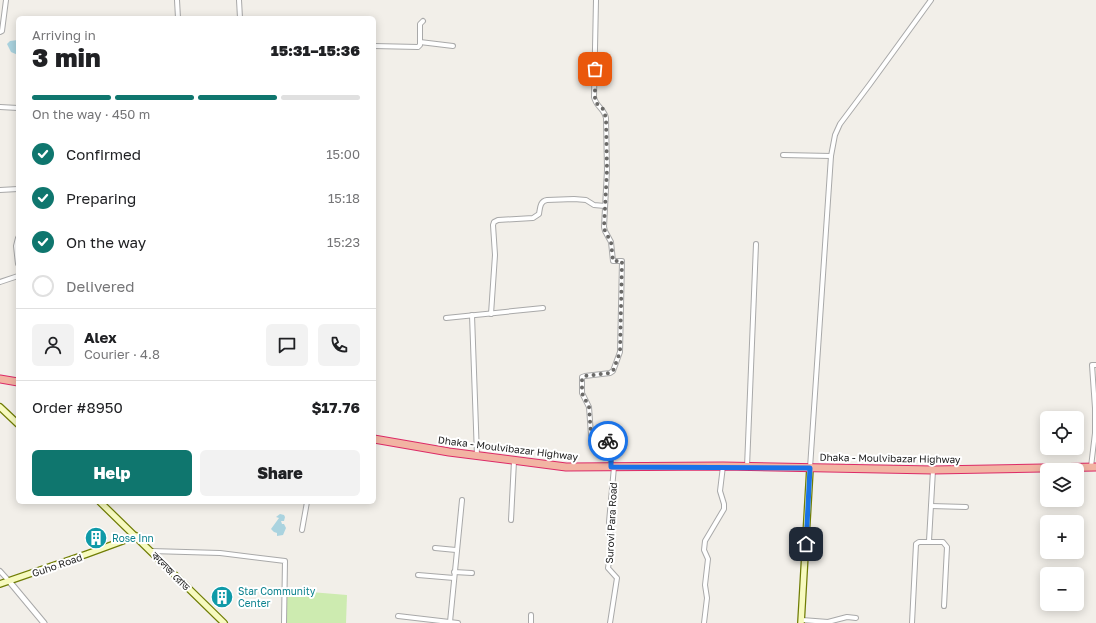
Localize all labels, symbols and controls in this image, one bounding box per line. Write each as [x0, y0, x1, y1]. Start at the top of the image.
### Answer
text: Arriving in [32, 27, 96, 43]
text: 15:31–15:36 [271, 41, 360, 59]
text: 3 min [32, 42, 101, 73]
pin [578, 52, 612, 86]
icon: bag [584, 58, 606, 80]
text: On the way · 450 m [32, 106, 150, 122]
icon: check [32, 143, 54, 165]
text: Confirmed [66, 145, 141, 163]
text: 15:00 [326, 146, 360, 162]
icon: check [32, 187, 54, 209]
text: Preparing [66, 189, 136, 207]
text: 15:18 [328, 190, 360, 206]
icon: check [32, 231, 54, 253]
text: On the way [66, 233, 146, 251]
text: 15:23 [327, 234, 360, 250]
text: Delivered [66, 277, 134, 295]
button: person [32, 324, 74, 366]
button: chat [266, 324, 308, 366]
button: phone [318, 324, 360, 366]
text: Alex [84, 328, 117, 346]
text: Courier · 4.8 [84, 346, 160, 362]
text: Order #8950 [32, 398, 123, 416]
text: $17.76 [312, 398, 360, 416]
map controls [1040, 411, 1084, 611]
button: locate [1040, 411, 1084, 455]
courier [588, 421, 628, 461]
icon: bike [597, 430, 619, 452]
street label: Dhaka - Moulvibazar Highway [437, 433, 579, 463]
button: Help [32, 450, 192, 496]
button: Share [200, 450, 360, 496]
street label: Dhaka - Moulvibazar Highway [819, 451, 961, 465]
button: layers [1040, 463, 1084, 507]
street label: Surovi Para Road [603, 482, 619, 564]
button: + [1040, 515, 1084, 559]
building icon: Rose Inn [83, 525, 109, 551]
pin [789, 527, 823, 561]
place label: Rose Inn [112, 532, 154, 544]
icon: home [795, 533, 817, 555]
street label: কলেজ রোড [149, 549, 193, 593]
street label: Guho Road [30, 551, 84, 579]
button: − [1040, 567, 1084, 611]
building icon: Star Community Center [209, 584, 235, 610]
place label: Star Community Center [238, 585, 316, 609]

